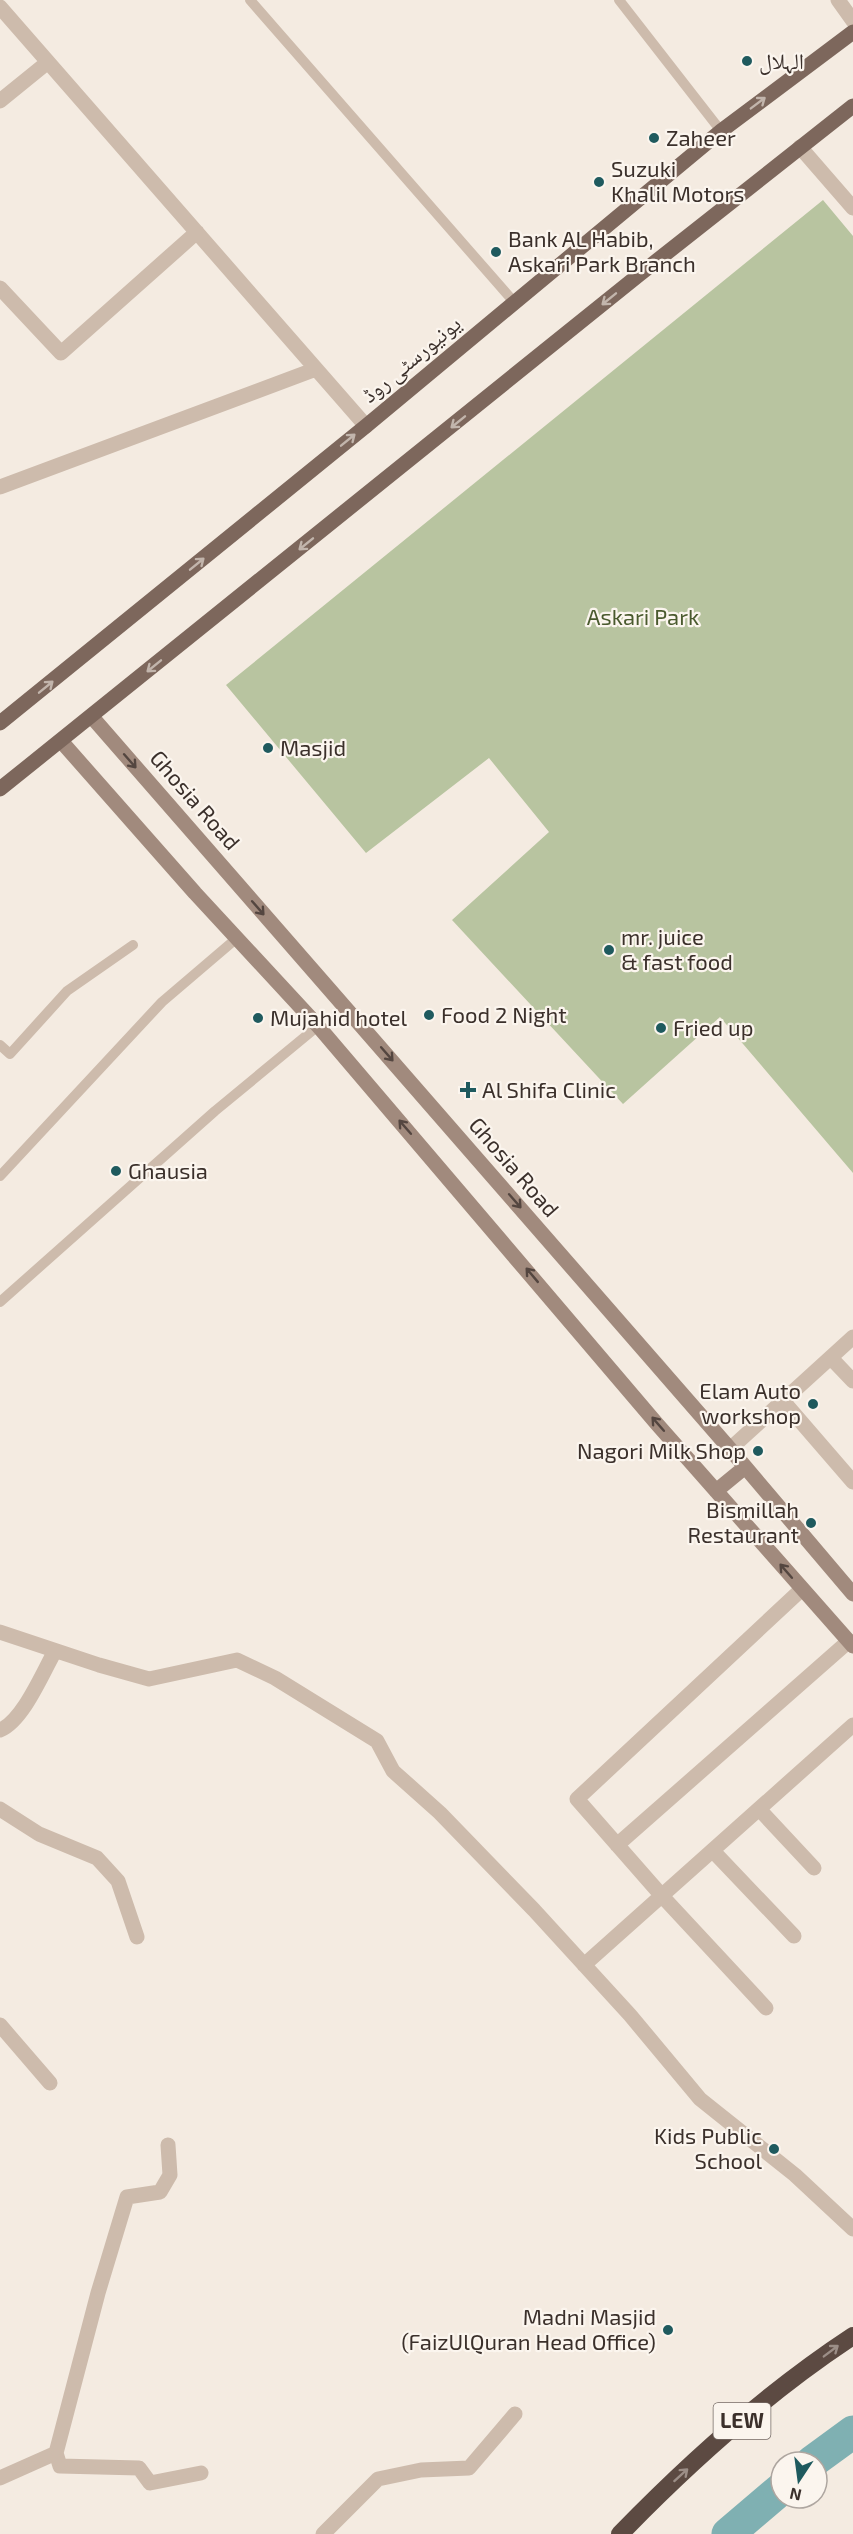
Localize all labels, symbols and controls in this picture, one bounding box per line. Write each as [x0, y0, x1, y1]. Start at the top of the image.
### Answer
place label: الہلال [759, 47, 804, 75]
marker: الہلال [740, 54, 754, 68]
one-way arrow [750, 97, 766, 109]
place label: Zaheer [666, 124, 736, 150]
marker: Zaheer [647, 131, 661, 145]
place label: Suzuki Khalil Motors [611, 155, 744, 206]
marker: Suzuki Khalil Motors [592, 175, 606, 189]
place label: Bank AL Habib, Askari Park Branch [508, 225, 696, 276]
marker: Bank AL Habib, Askari Park Branch [489, 245, 503, 259]
one-way arrow [602, 292, 618, 305]
street label: یونیورسٹی روڈ [356, 309, 466, 409]
one-way arrow [450, 415, 466, 428]
one-way arrow [340, 433, 355, 447]
one-way arrow [299, 538, 315, 551]
one-way arrow [189, 557, 205, 570]
park label: Askari Park [587, 603, 699, 629]
one-way arrow [147, 660, 163, 673]
one-way arrow [38, 680, 53, 694]
place label: Masjid [280, 734, 346, 761]
marker: Masjid [261, 741, 275, 755]
street label: Ghosia Road [145, 744, 246, 854]
one-way arrow [123, 753, 137, 768]
one-way arrow [252, 900, 265, 916]
place label: mr. juice & fast food [621, 923, 733, 974]
marker: mr. juice & fast food [602, 943, 616, 957]
place label: Food 2 Night [441, 1001, 567, 1027]
place label: Mujahid hotel [270, 1004, 408, 1031]
marker: Food 2 Night [422, 1008, 436, 1022]
marker: Mujahid hotel [251, 1011, 265, 1025]
place label: Fried up [673, 1014, 753, 1040]
marker: Fried up [654, 1021, 668, 1035]
one-way arrow [380, 1047, 394, 1062]
place label: Al Shifa Clinic [482, 1076, 616, 1102]
marker: Al Shifa Clinic [459, 1081, 477, 1099]
street label: Ghosia Road [464, 1111, 565, 1221]
one-way arrow [398, 1120, 412, 1135]
place label: Ghausia [128, 1157, 208, 1183]
marker: Ghausia [109, 1164, 123, 1178]
one-way arrow [508, 1193, 522, 1208]
one-way arrow [525, 1268, 539, 1283]
place label: Elam Auto workshop [699, 1377, 801, 1428]
marker: Elam Auto workshop [806, 1397, 820, 1411]
one-way arrow [651, 1417, 665, 1432]
place label: Nagori Milk Shop [577, 1437, 746, 1463]
marker: Nagori Milk Shop [751, 1444, 765, 1458]
place label: Bismillah Restaurant [687, 1496, 799, 1547]
marker: Bismillah Restaurant [804, 1516, 818, 1530]
one-way arrow [779, 1564, 793, 1579]
place label: Kids Public School [654, 2122, 762, 2173]
marker: Kids Public School [767, 2142, 781, 2156]
place label: Madni Masjid (FaizUlQuran Head Office) [401, 2303, 656, 2355]
marker: Madni Masjid (FaizUlQuran Head Office) [661, 2323, 675, 2337]
one-way arrow [823, 2345, 839, 2357]
road number: LEW [714, 2403, 771, 2439]
north arrow [769, 2450, 829, 2510]
one-way arrow [673, 2468, 688, 2482]
text: N [788, 2485, 803, 2506]

